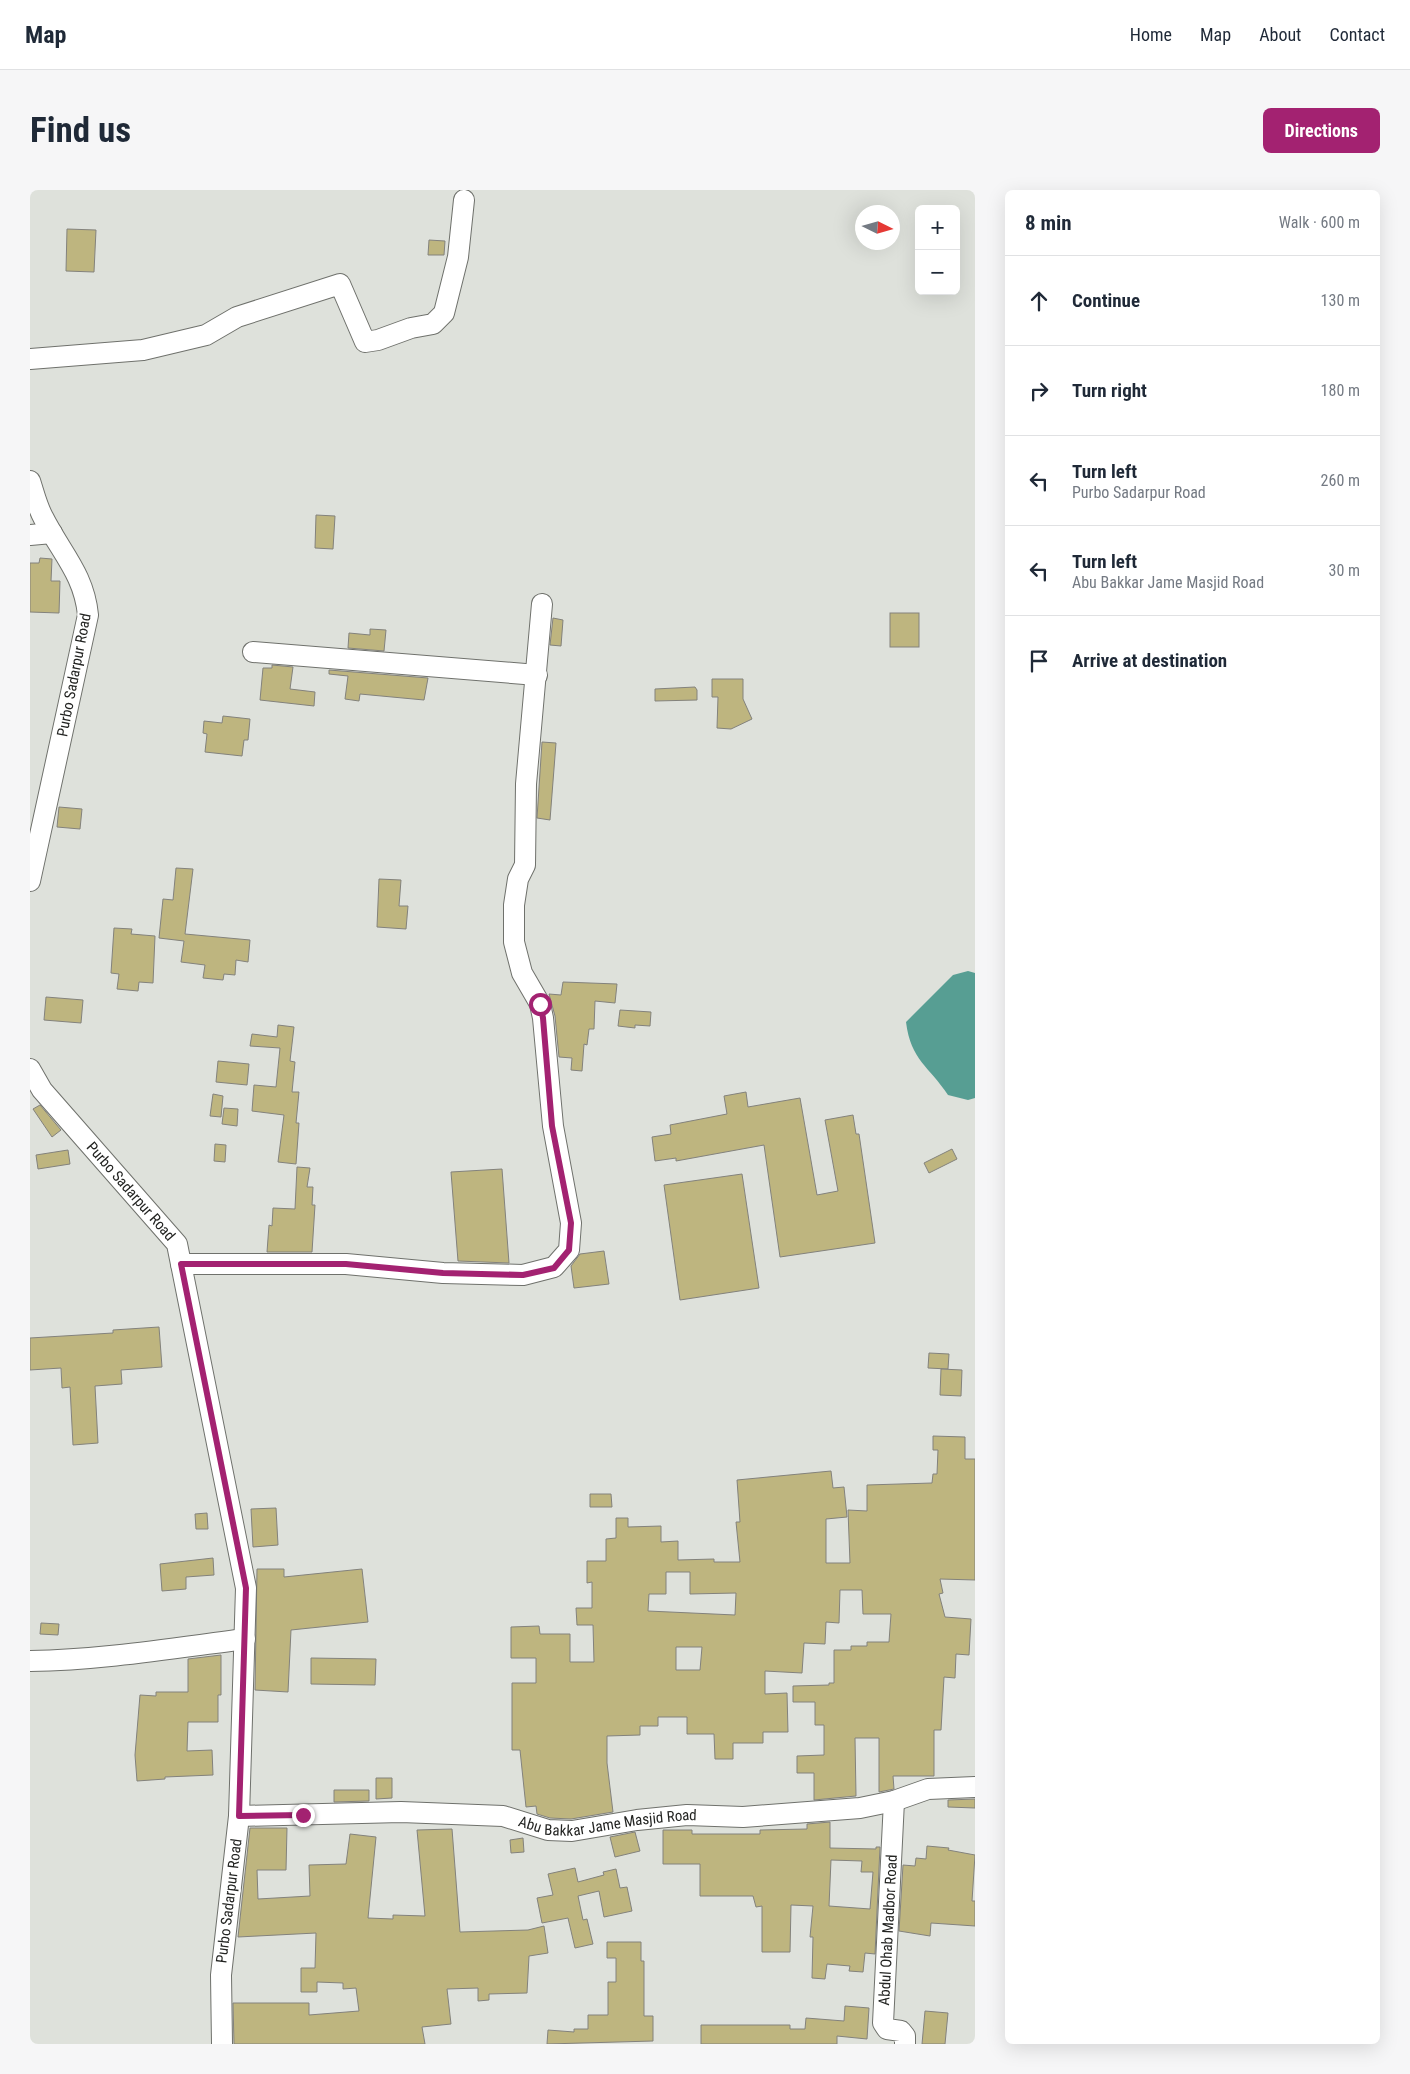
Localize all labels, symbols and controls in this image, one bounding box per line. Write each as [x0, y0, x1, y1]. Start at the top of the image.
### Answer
text: Map [25, 21, 66, 49]
text: Home [1130, 24, 1172, 45]
text: Map [1200, 24, 1231, 45]
text: About [1259, 24, 1301, 45]
text: Contact [1329, 24, 1385, 45]
button: Directions [1263, 108, 1380, 153]
text: Find us [30, 110, 131, 151]
north arrow [855, 205, 900, 250]
map controls [915, 205, 960, 295]
button: + [915, 205, 960, 250]
text: 8 min [1025, 211, 1072, 235]
text: Walk · 600 m [1279, 213, 1360, 232]
button: − [915, 250, 960, 295]
icon: ahead [1025, 287, 1053, 315]
text: Continue [1072, 289, 1140, 312]
text: 130 m [1321, 291, 1360, 310]
icon: right [1025, 377, 1053, 405]
text: Turn right [1072, 379, 1147, 402]
text: 180 m [1321, 381, 1360, 400]
text: Turn left [1072, 460, 1137, 483]
icon: left [1025, 467, 1053, 495]
text: 260 m [1321, 471, 1360, 490]
text: Purbo Sadarpur Road [1072, 483, 1206, 502]
text: Turn left [1072, 550, 1137, 573]
icon: left [1025, 557, 1053, 585]
text: 30 m [1328, 561, 1360, 580]
text: Abu Bakkar Jame Masjid Road [1072, 573, 1264, 592]
street label: Purbo Sadarpur Road [53, 612, 95, 738]
icon: arrive [1025, 647, 1053, 675]
text: Arrive at destination [1072, 649, 1227, 672]
route start [529, 993, 552, 1016]
street label: Purbo Sadarpur Road [83, 1138, 179, 1245]
route end [292, 1804, 315, 1827]
street label: Abu Bakkar Jame Masjid Road [516, 1806, 697, 1840]
street label: Purbo Sadarpur Road [212, 1838, 246, 1964]
street label: Abdul Ohab Madbor Road [875, 1854, 901, 2006]

